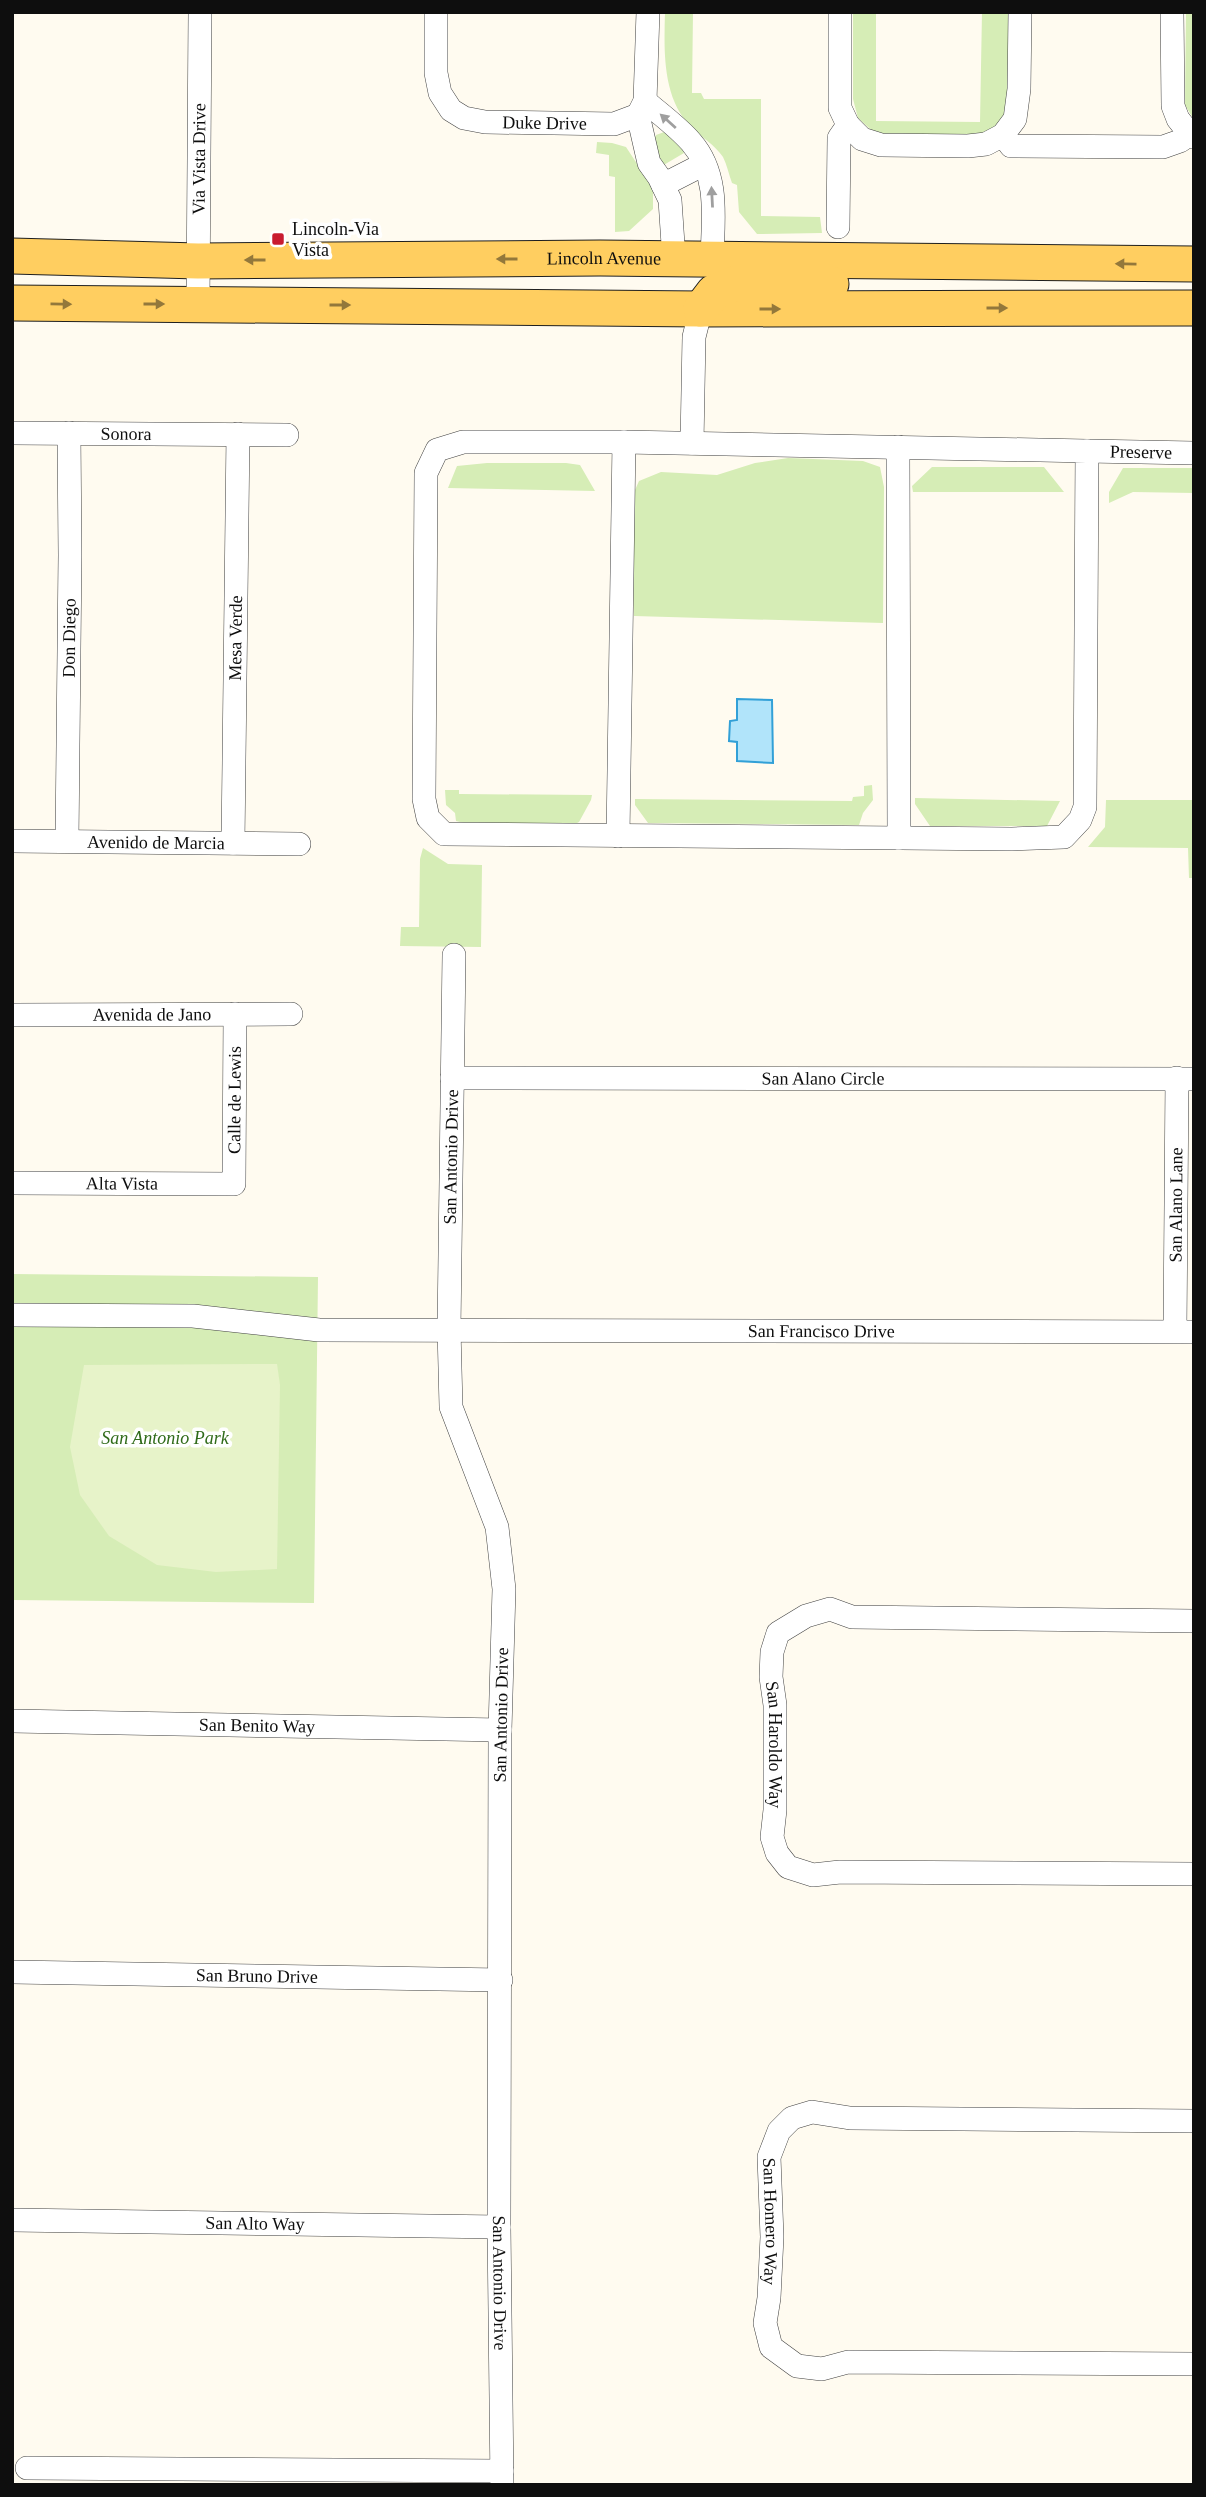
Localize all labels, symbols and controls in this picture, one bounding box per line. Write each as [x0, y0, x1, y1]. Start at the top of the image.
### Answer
street label: Via Vista Drive [189, 103, 209, 215]
street label: Duke Drive [502, 112, 587, 134]
one-way arrow [659, 113, 677, 129]
one-way arrow [707, 186, 718, 208]
place label: Lincoln-Via Vista [292, 219, 379, 260]
marker: Lincoln-Via Vista [270, 231, 286, 247]
street label: Lincoln Avenue [547, 248, 661, 269]
one-way arrow [496, 253, 518, 265]
one-way arrow [244, 254, 266, 266]
one-way arrow [1114, 258, 1136, 269]
one-way arrow [50, 298, 72, 310]
one-way arrow [144, 298, 166, 310]
one-way arrow [329, 300, 351, 311]
one-way arrow [986, 302, 1008, 314]
one-way arrow [759, 303, 781, 315]
street label: Sonora [100, 424, 152, 444]
street label: Preserve [1110, 441, 1172, 463]
street label: Mesa Verde [225, 595, 246, 681]
street label: Don Diego [59, 598, 80, 678]
street label: Avenido de Marcia [87, 832, 225, 853]
street label: Avenida de Jano [93, 1004, 211, 1025]
street label: Calle de Lewis [224, 1046, 245, 1154]
street label: San Alano Circle [761, 1068, 885, 1089]
street label: San Antonio Drive [440, 1089, 462, 1225]
street label: San Alano Lane [1166, 1147, 1186, 1263]
street label: Alta Vista [86, 1173, 158, 1194]
street label: San Francisco Drive [748, 1321, 895, 1341]
park label: San Antonio Park [101, 1428, 230, 1448]
street label: San Antonio Drive [490, 1647, 512, 1783]
street label: San Haroldo Way [762, 1680, 785, 1808]
street label: San Benito Way [199, 1714, 315, 1737]
street label: San Bruno Drive [196, 1965, 318, 1987]
street label: San Homero Way [759, 2157, 782, 2285]
street label: San Alto Way [205, 2213, 305, 2234]
street label: San Antonio Drive [489, 2215, 510, 2351]

